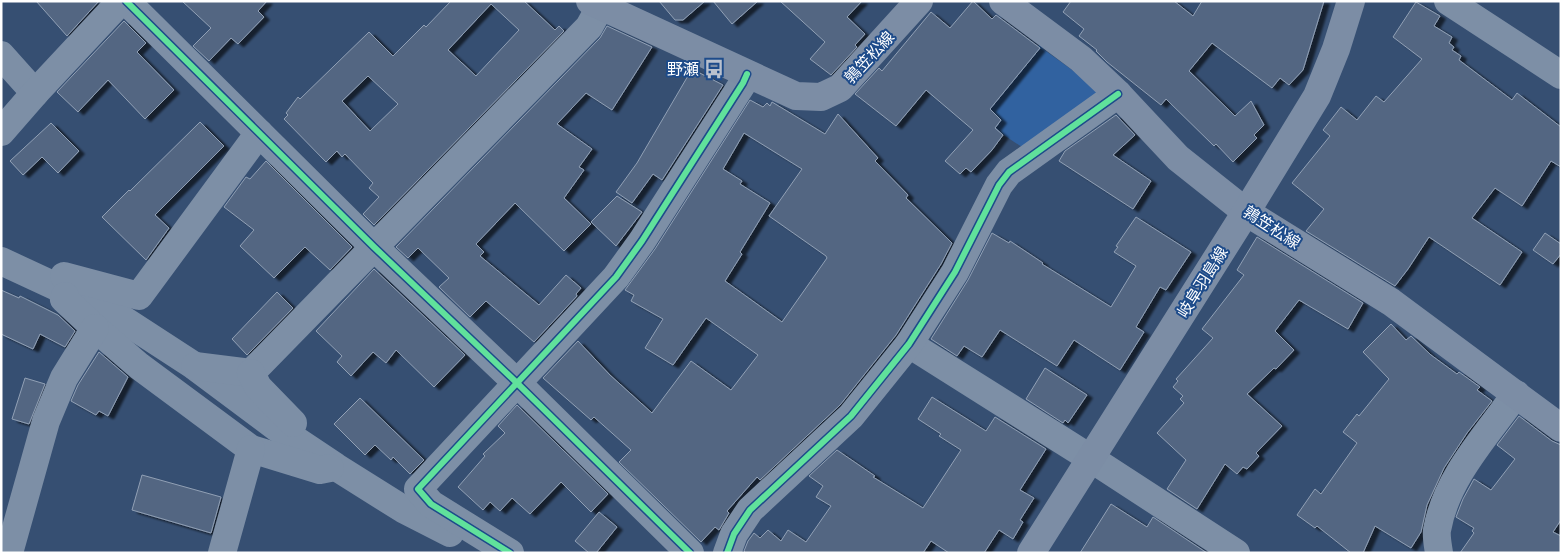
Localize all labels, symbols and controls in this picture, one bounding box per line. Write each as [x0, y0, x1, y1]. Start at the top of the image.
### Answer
street label: 鶉笠松線 [841, 27, 899, 88]
bus stop icon: 野瀬 [703, 58, 725, 80]
place label: 野瀬 [667, 60, 699, 80]
street label: 鶉笠松線 [1239, 202, 1304, 254]
street label: 岐阜羽島線 [1173, 243, 1233, 322]

